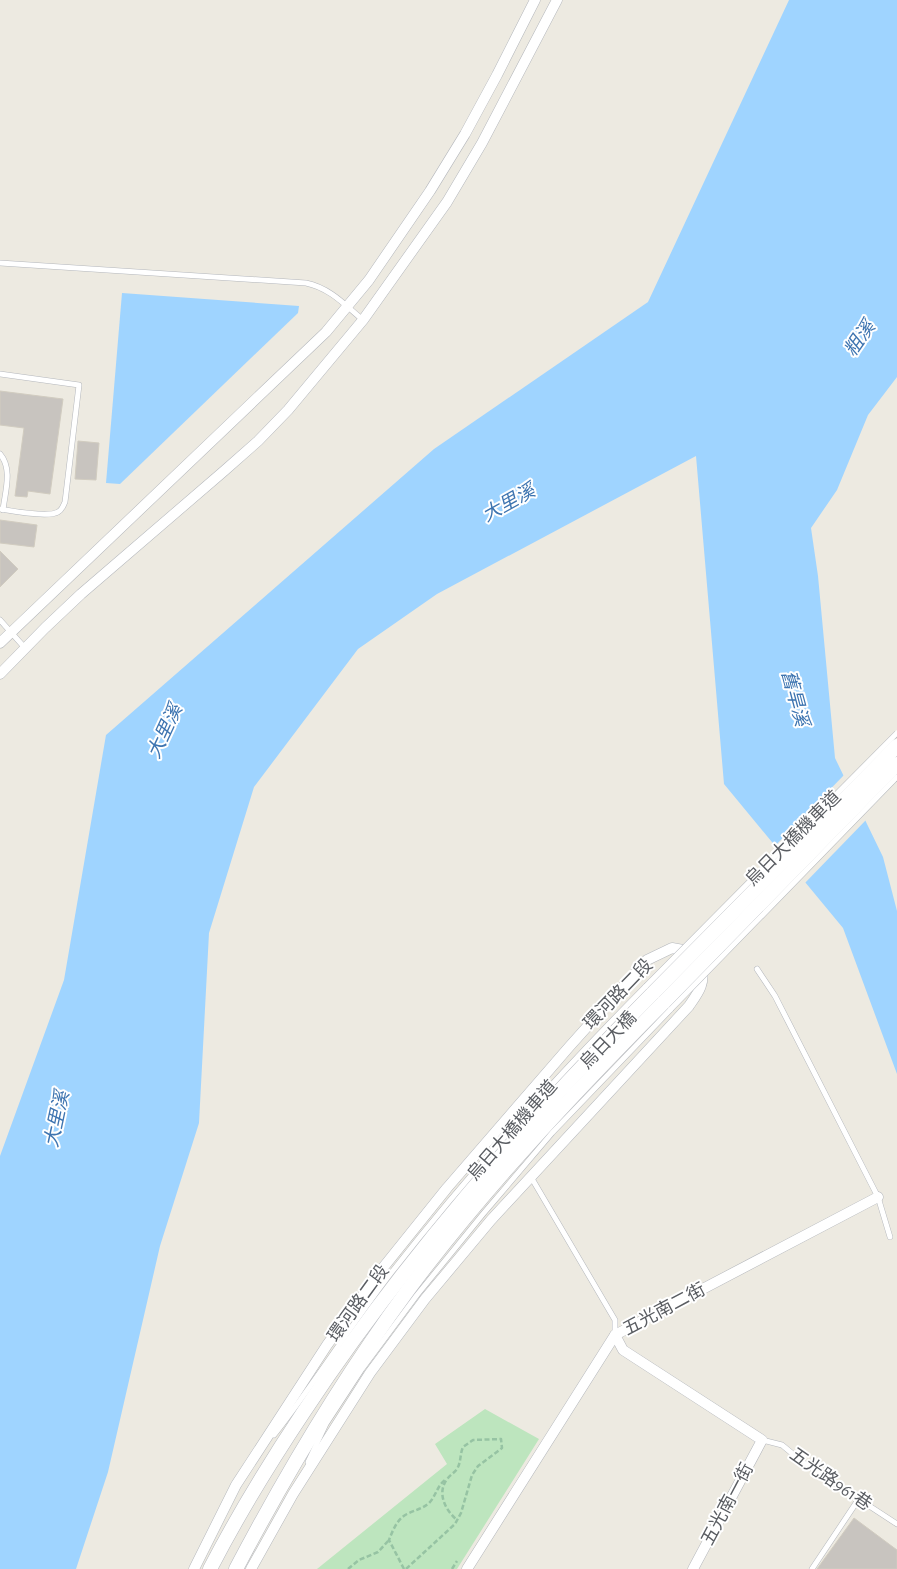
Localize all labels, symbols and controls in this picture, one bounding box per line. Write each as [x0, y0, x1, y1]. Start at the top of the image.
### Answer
water label: 粗溪 [841, 315, 881, 360]
water label: 大里溪 [479, 479, 541, 525]
water label: 舊旱溪 [778, 668, 813, 731]
water label: 大里溪 [144, 699, 187, 761]
street label: 烏日大橋機車道 [741, 786, 845, 890]
street label: 環河路二段 [580, 955, 656, 1033]
street label: 烏日大橋 [576, 1007, 640, 1073]
street label: 烏日大橋機車道 [463, 1076, 561, 1184]
water label: 大里溪 [41, 1086, 73, 1149]
street label: 環河路二段 [323, 1261, 393, 1345]
street label: 五光南二街 [620, 1279, 708, 1339]
street label: 五光路961巷 [786, 1444, 876, 1514]
street label: 五光南一街 [697, 1460, 757, 1548]

